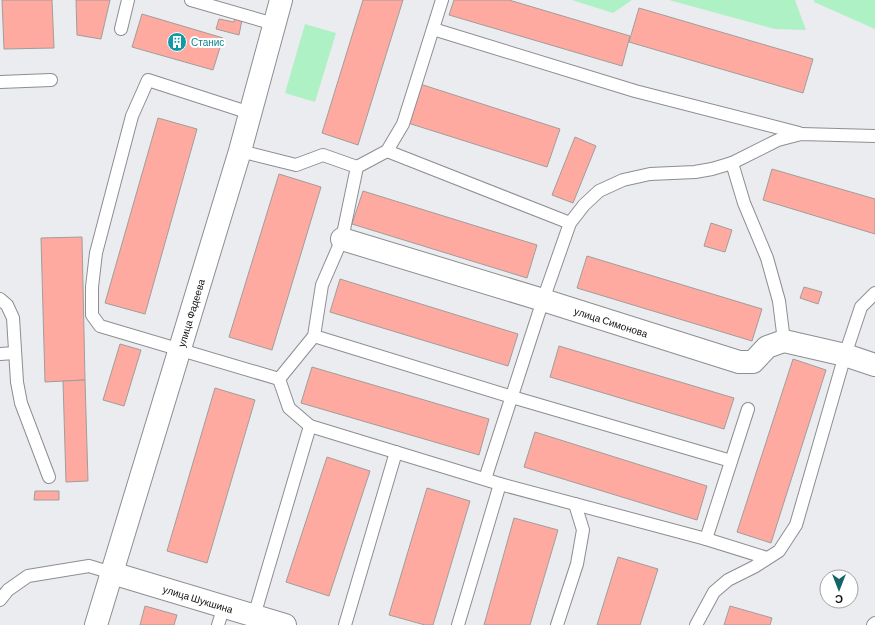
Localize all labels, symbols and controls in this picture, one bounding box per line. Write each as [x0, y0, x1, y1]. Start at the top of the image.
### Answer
building icon: Станис [166, 31, 188, 53]
place label: Станис [191, 36, 224, 48]
street label: улица Фадеева [175, 277, 207, 348]
street label: улица Симонова [573, 304, 650, 340]
north arrow [819, 569, 859, 609]
street label: улица Шукшина [161, 583, 235, 615]
text: С [835, 593, 843, 606]

